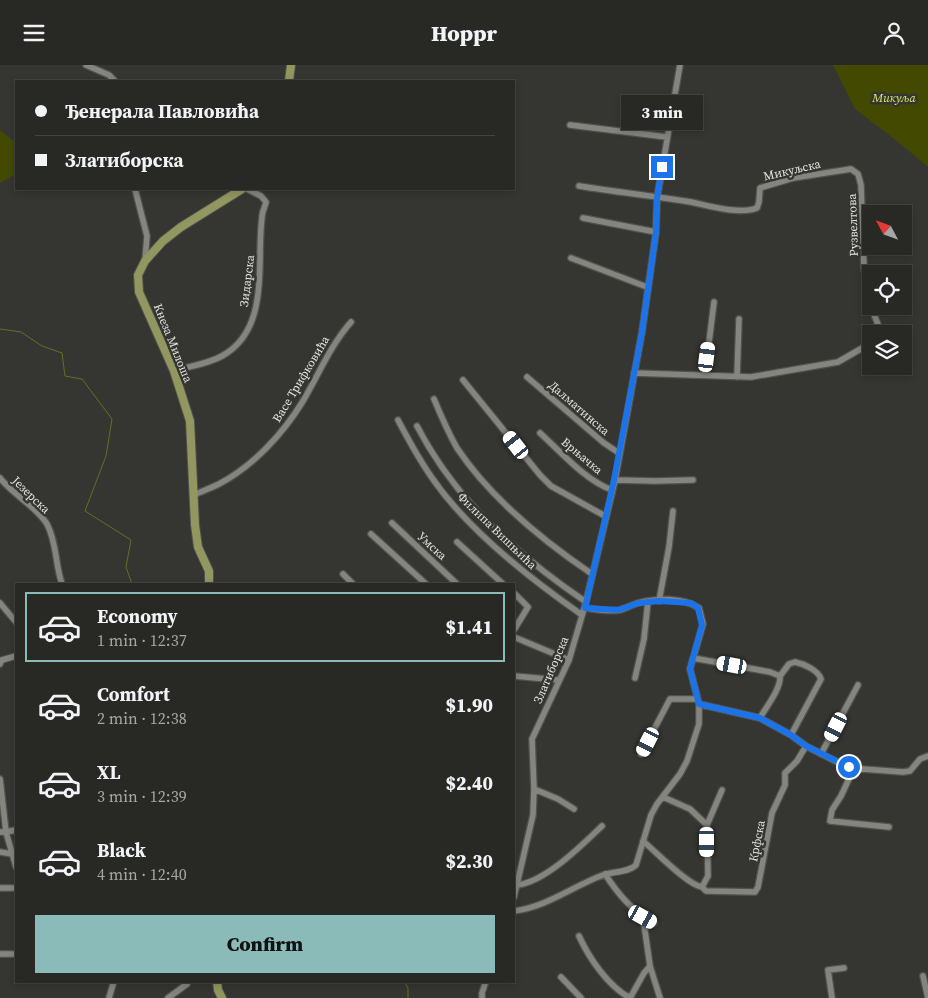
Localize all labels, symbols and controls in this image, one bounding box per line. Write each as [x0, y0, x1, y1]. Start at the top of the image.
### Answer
text: Hoppr [431, 18, 497, 48]
icon: menu [20, 19, 48, 47]
icon: person [880, 19, 908, 47]
park label: Микуља [871, 90, 916, 106]
callout: 3 min [621, 94, 703, 129]
text: Ђенерала Павловића [65, 98, 259, 124]
text: 3 min [641, 101, 683, 123]
text: Златиборска [65, 147, 184, 173]
street label: Микуљска [762, 155, 823, 184]
route end [651, 156, 673, 178]
street label: Рузвелтова [844, 192, 862, 257]
north arrow [862, 205, 912, 255]
map controls [862, 205, 912, 375]
street label: Зидарска [236, 253, 258, 308]
button: locate [862, 265, 912, 315]
street label: Кнеза Милоша [150, 301, 196, 386]
button: layers [862, 325, 912, 375]
street label: Васе Трифковића [269, 332, 334, 425]
car [697, 341, 716, 373]
street label: Далматинска [545, 377, 614, 439]
car [500, 429, 531, 461]
street label: Врњачка [558, 434, 607, 479]
street label: Језерска [8, 472, 54, 518]
street label: Филипа Вишњића [454, 489, 541, 573]
street label: Умска [414, 528, 451, 564]
text: Economy [97, 603, 178, 629]
icon: car [37, 605, 82, 650]
text: $1.41 [445, 614, 493, 640]
text: 1 min · 12:37 [97, 629, 187, 651]
street label: Златиборска [530, 633, 573, 706]
car [715, 655, 748, 675]
text: Comfort [97, 681, 170, 707]
icon: car [37, 683, 82, 728]
text: $1.90 [445, 692, 493, 718]
text: 2 min · 12:38 [97, 707, 187, 729]
car [822, 710, 849, 744]
car [634, 725, 661, 759]
route start [838, 756, 860, 778]
text: XL [97, 759, 120, 785]
icon: car [37, 761, 82, 806]
text: $2.40 [445, 770, 493, 796]
text: 3 min · 12:39 [97, 785, 187, 807]
street label: Крфска [745, 818, 769, 863]
car [699, 827, 714, 857]
text: Black [97, 837, 146, 863]
icon: car [37, 839, 82, 884]
text: $2.30 [445, 848, 493, 874]
text: 4 min · 12:40 [97, 863, 187, 885]
car [626, 903, 659, 931]
button: Confirm [35, 915, 495, 973]

